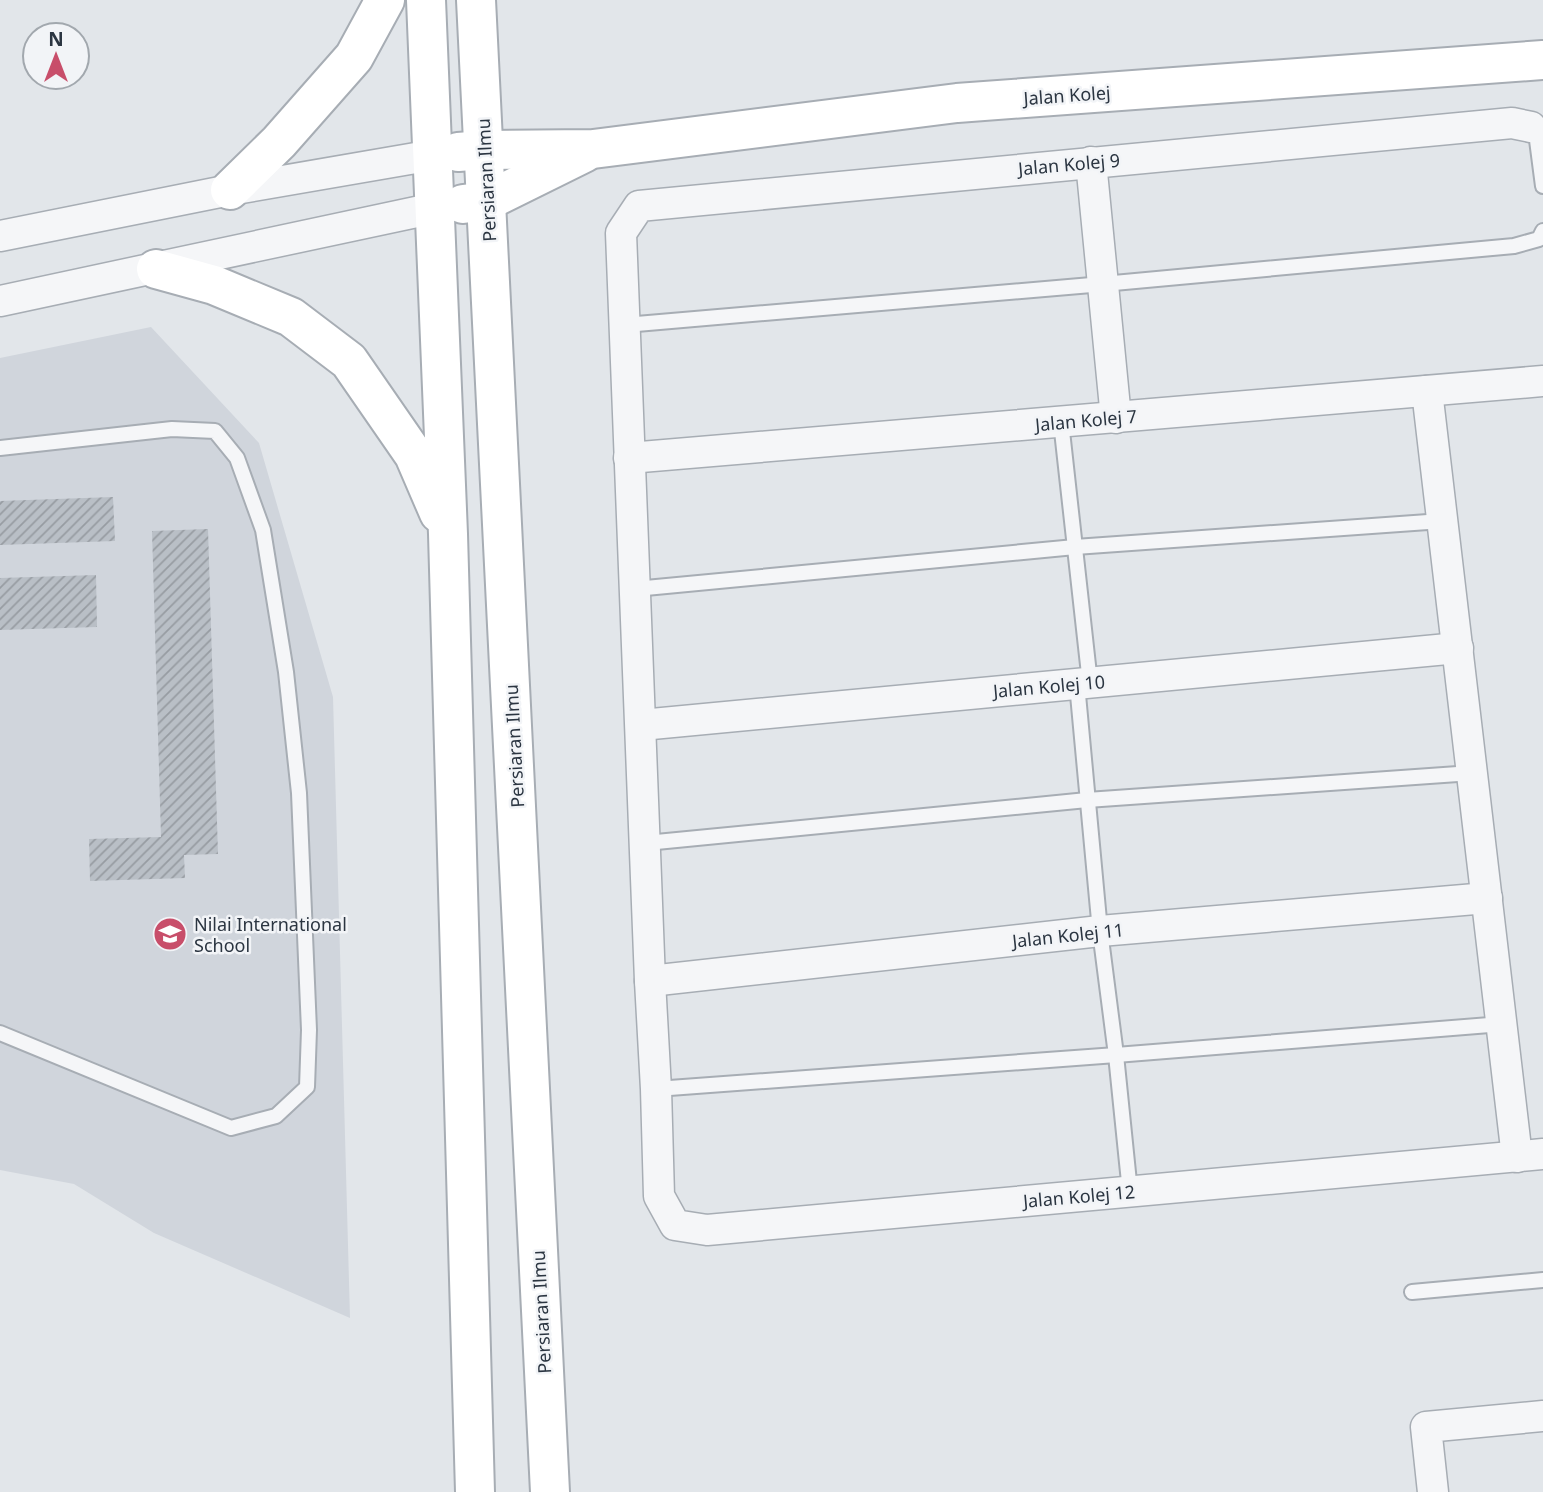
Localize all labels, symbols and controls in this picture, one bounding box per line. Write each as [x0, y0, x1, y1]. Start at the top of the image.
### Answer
north arrow [21, 21, 91, 91]
text: N [48, 26, 64, 52]
street label: Jalan Kolej [1021, 80, 1111, 110]
street label: Persiaran Ilmu [471, 118, 501, 242]
street label: Jalan Kolej 9 [1015, 148, 1121, 181]
street label: Jalan Kolej 7 [1032, 404, 1138, 437]
street label: Jalan Kolej 10 [990, 669, 1106, 703]
street label: Persiaran Ilmu [499, 684, 529, 808]
place label: Nilai International School [194, 912, 347, 957]
school or university icon: Nilai International School [151, 915, 189, 953]
street label: Jalan Kolej 11 [1009, 917, 1125, 953]
street label: Jalan Kolej 12 [1020, 1179, 1136, 1213]
street label: Persiaran Ilmu [526, 1250, 556, 1374]

